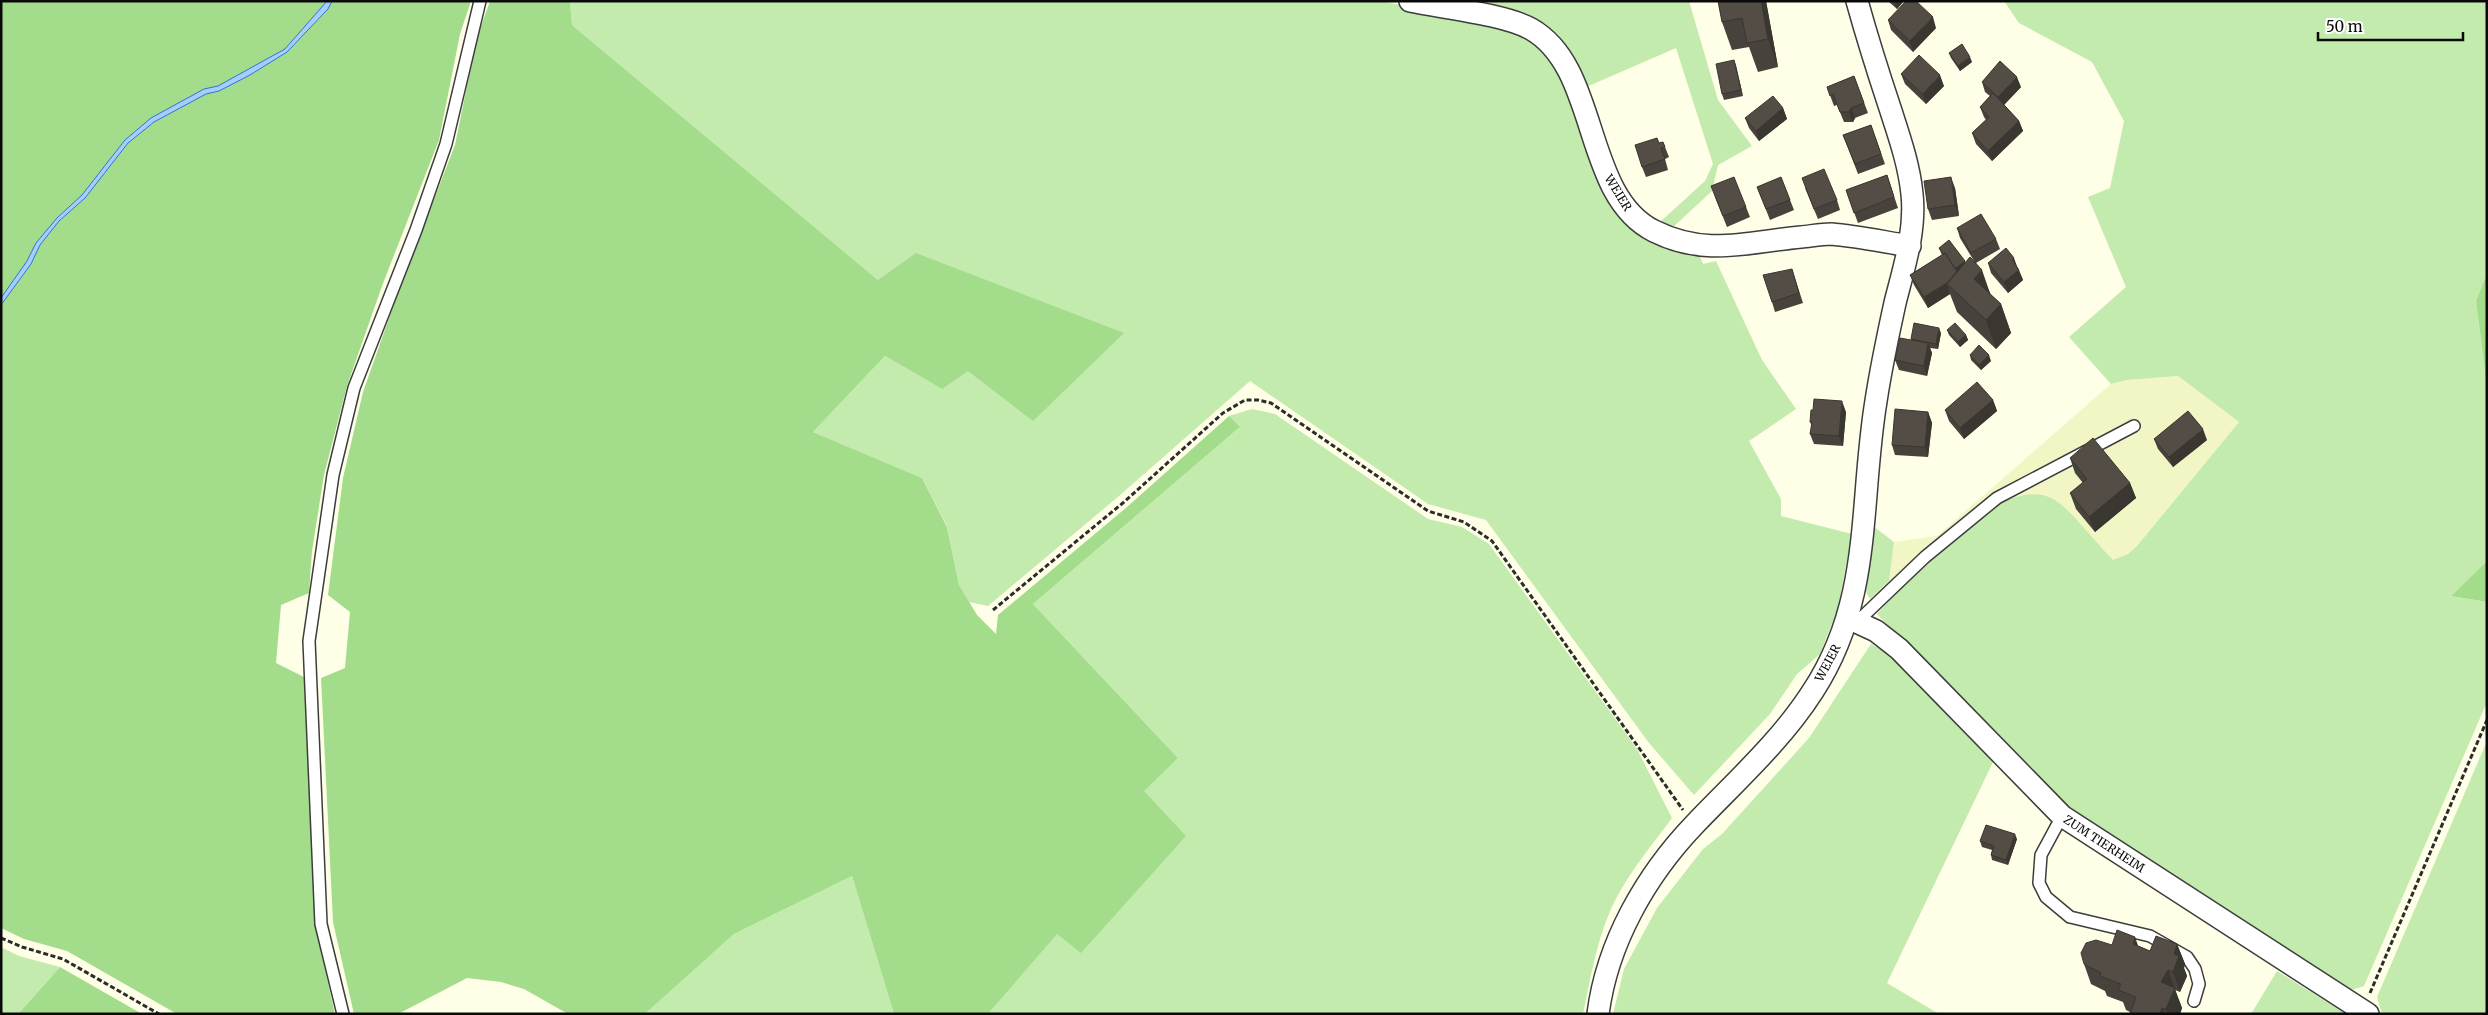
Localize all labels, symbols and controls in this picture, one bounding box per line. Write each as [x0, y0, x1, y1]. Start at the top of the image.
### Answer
scale bar [2318, 10, 2463, 42]
text: 50 m [2326, 17, 2363, 36]
street label: WEIER [1601, 171, 1636, 214]
street label: WEIER [1811, 641, 1844, 685]
street label: ZUM TIERHEIM [2061, 812, 2148, 875]

